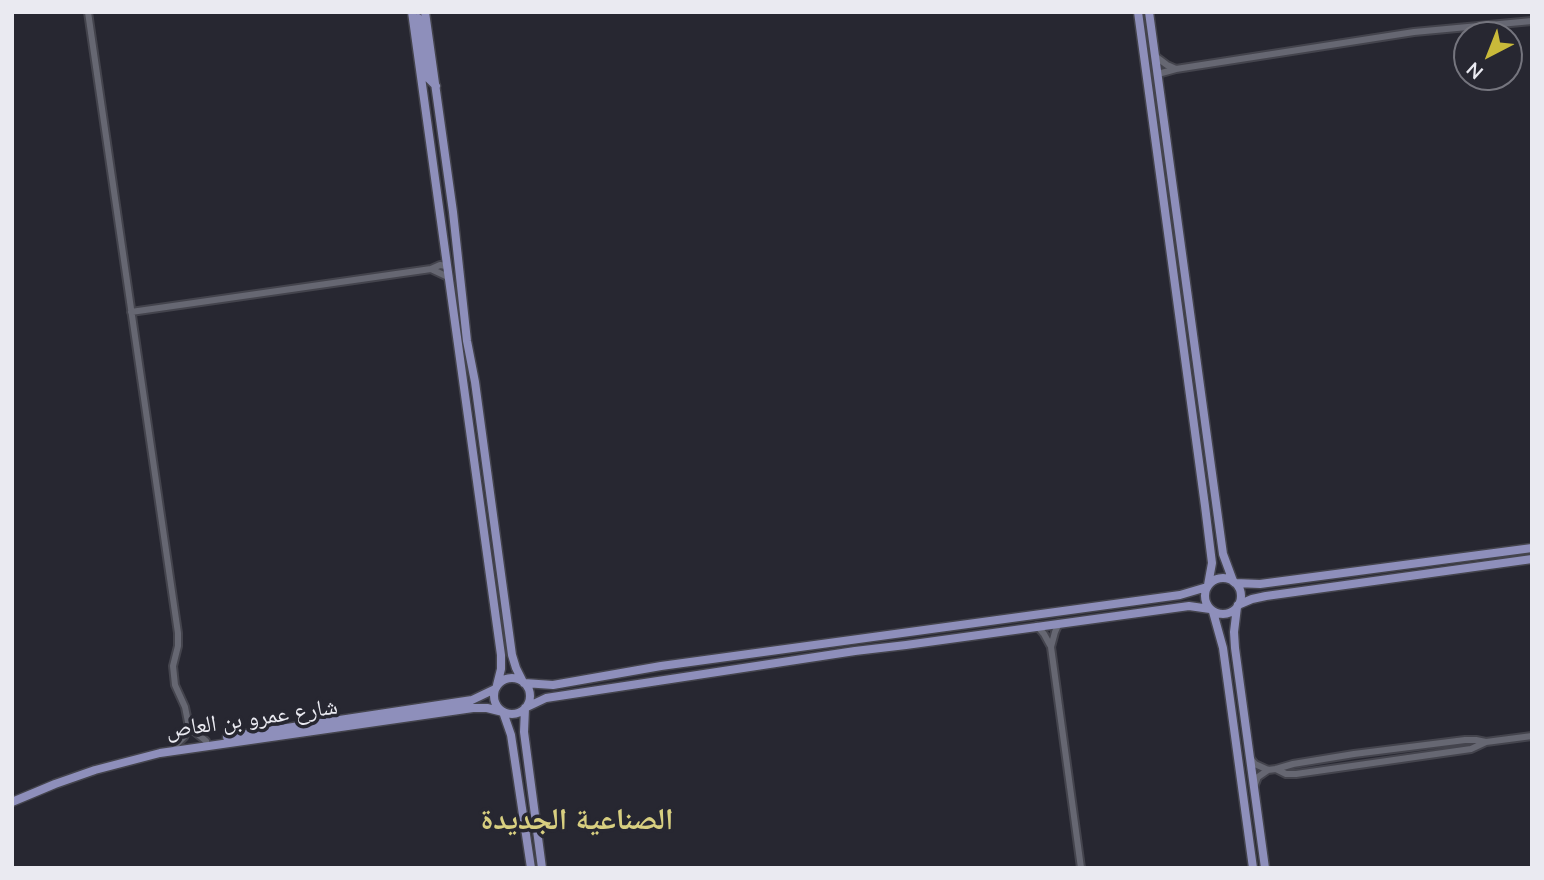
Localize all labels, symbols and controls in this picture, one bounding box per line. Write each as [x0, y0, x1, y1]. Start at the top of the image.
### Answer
north arrow [1453, 21, 1523, 91]
text: N [1461, 56, 1489, 85]
street label: شارع عمرو بن العاص [164, 694, 340, 746]
district label: الصناعية الجديدة [480, 804, 674, 840]

